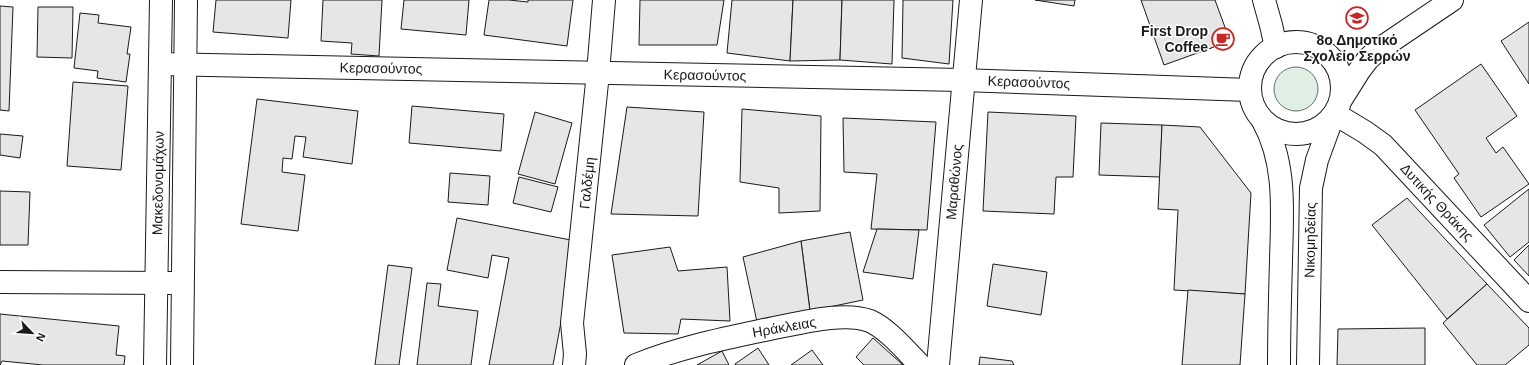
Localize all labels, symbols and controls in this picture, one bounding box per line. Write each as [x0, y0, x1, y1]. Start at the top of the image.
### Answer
school or university icon: 8ο Δημοτικό Σχολείο Σερρών [1344, 5, 1370, 31]
place label: First Drop Coffee [1141, 23, 1208, 55]
cafe icon: First Drop Coffee [1210, 26, 1236, 52]
place label: 8ο Δημοτικό Σχολείο Σερρών [1303, 32, 1411, 64]
street label: Κερασούντος [340, 59, 423, 77]
street label: Κερασούντος [664, 66, 747, 84]
street label: Κερασούντος [987, 73, 1071, 91]
street label: Μακεδονομάχων [149, 131, 167, 235]
street label: Μαραθώνος [943, 143, 965, 221]
street label: Γαλδέμη [576, 156, 598, 210]
street label: Δυτικής Θράκης [1397, 160, 1477, 244]
street label: Νικομηδείας [1301, 202, 1319, 278]
north arrow [12, 313, 52, 353]
street label: Ηράκλειας [751, 313, 817, 340]
text: N [34, 331, 48, 343]

